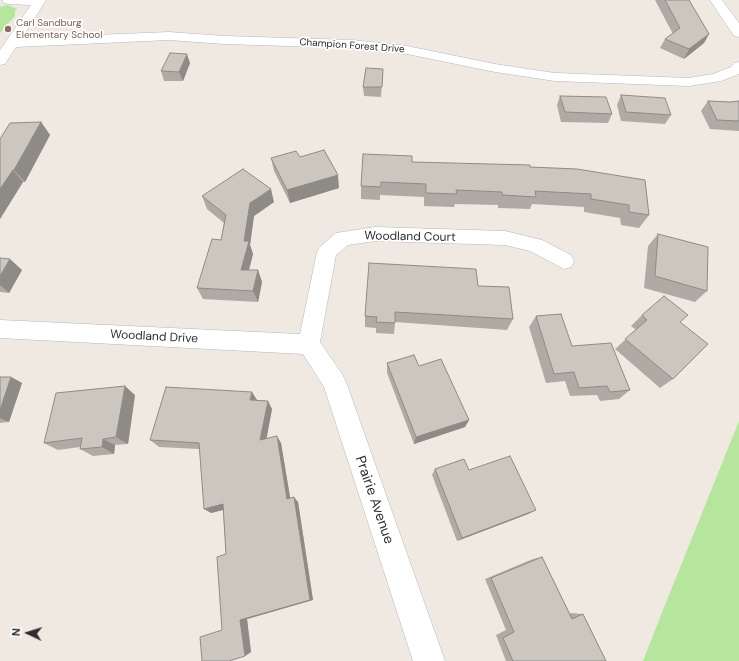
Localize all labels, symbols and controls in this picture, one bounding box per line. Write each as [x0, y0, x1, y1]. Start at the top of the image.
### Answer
place label: Carl Sandburg Elementary School [16, 17, 103, 40]
marker: Carl Sandburg Elementary School [3, 24, 13, 34]
street label: Champion Forest Drive [299, 36, 405, 56]
street label: Woodland Court [364, 229, 456, 245]
street label: Woodland Drive [110, 328, 198, 346]
street label: Prairie Avenue [351, 454, 397, 546]
north arrow [8, 613, 48, 653]
text: N [9, 628, 23, 637]

